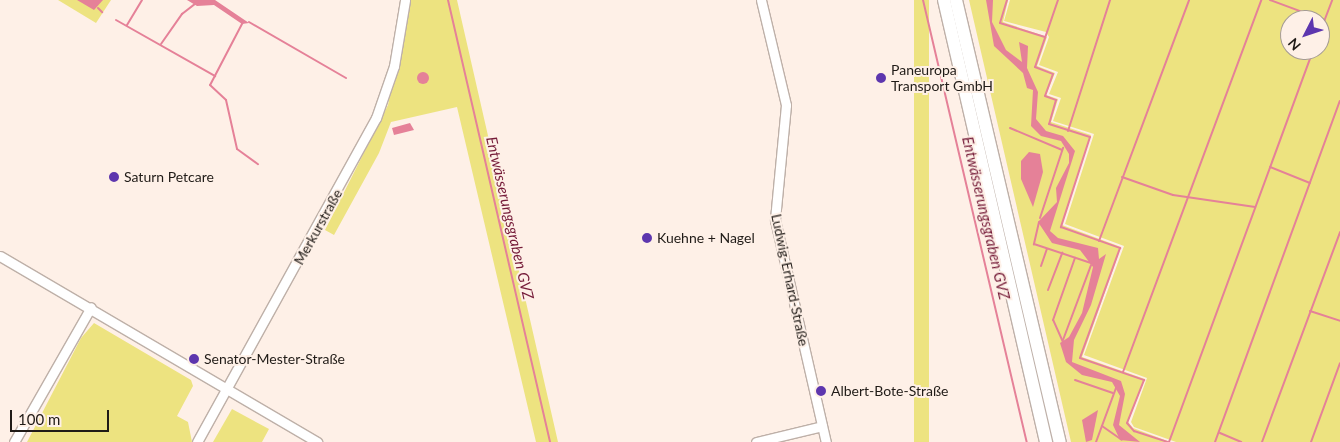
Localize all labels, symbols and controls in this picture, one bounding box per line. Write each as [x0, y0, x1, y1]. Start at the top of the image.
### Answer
north arrow [1280, 10, 1330, 60]
text: N [1284, 35, 1304, 54]
place label: Paneuropa Transport GmbH [891, 62, 993, 94]
marker: Paneuropa Transport GmbH [875, 72, 887, 84]
water label: Entwässerungsgraben GVZ [482, 135, 538, 301]
water label: Entwässerungsgraben GVZ [958, 135, 1014, 301]
place label: Saturn Petcare [124, 169, 214, 185]
marker: Saturn Petcare [108, 171, 120, 183]
street label: Merkurstraße [290, 186, 346, 268]
street label: Ludwig-Erhard-Straße [768, 212, 812, 348]
place label: Kuehne + Nagel [657, 230, 755, 246]
marker: Kuehne + Nagel [641, 232, 653, 244]
place label: Senator-Mester-Straße [204, 351, 345, 367]
marker: Senator-Mester-Straße [188, 353, 200, 365]
place label: Albert-Bote-Straße [831, 383, 948, 399]
marker: Albert-Bote-Straße [815, 385, 827, 397]
scale bar [12, 400, 111, 432]
text: 100 m [18, 410, 60, 428]

